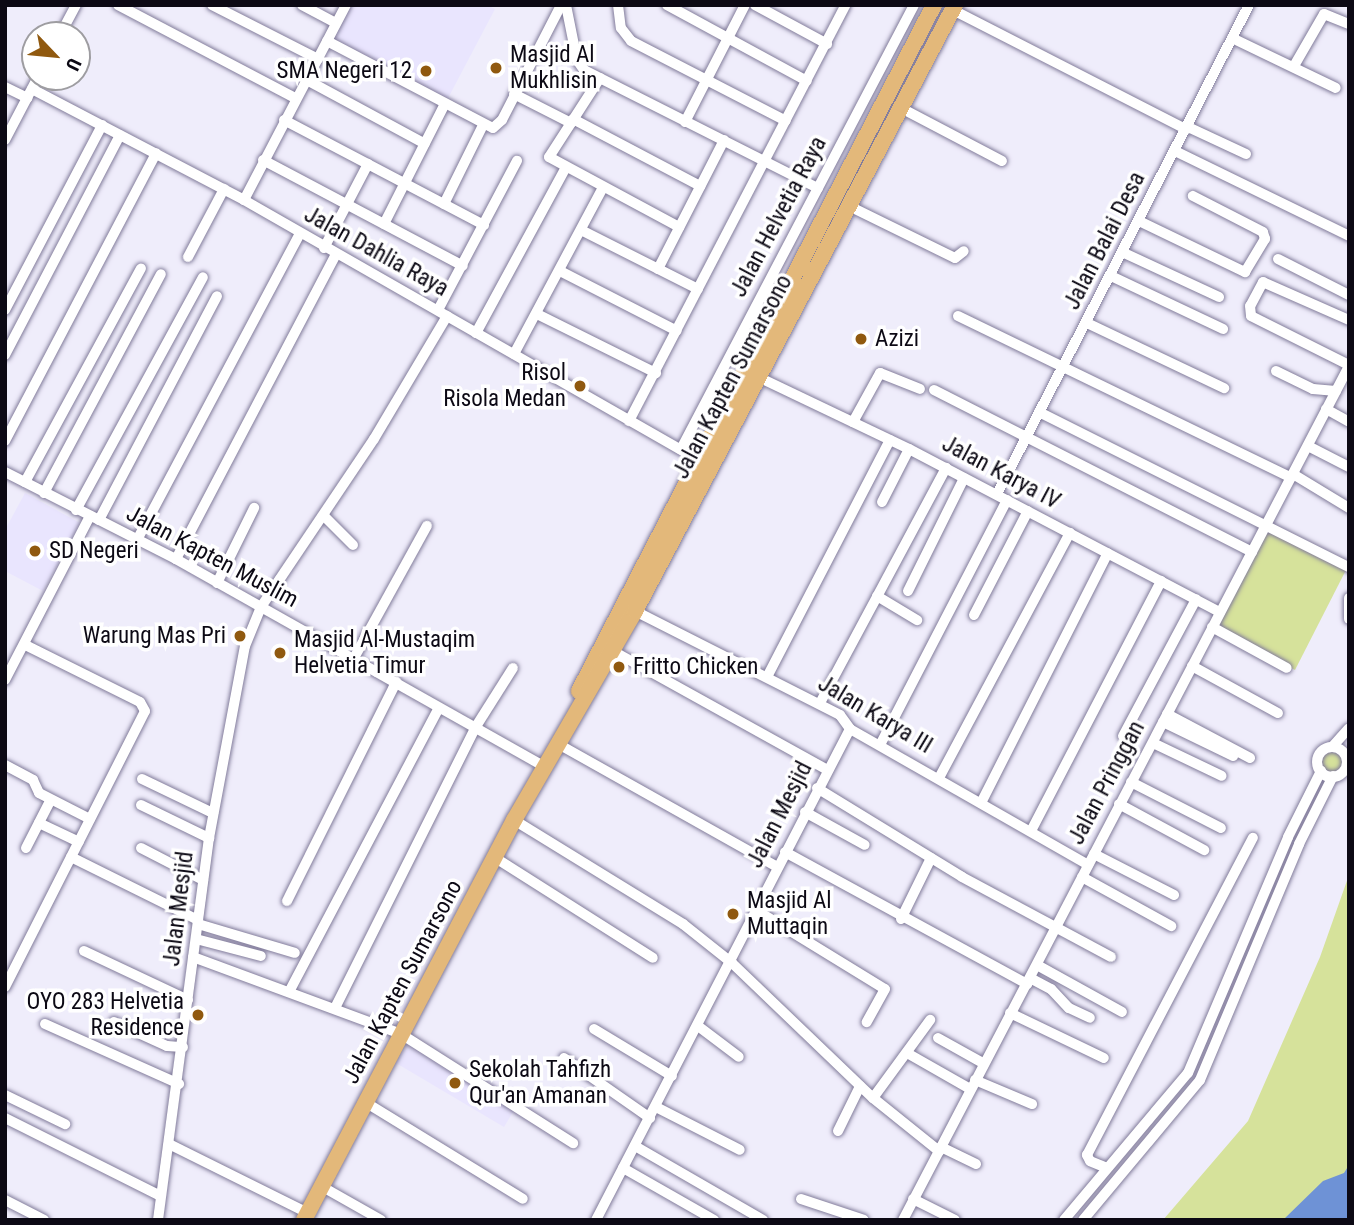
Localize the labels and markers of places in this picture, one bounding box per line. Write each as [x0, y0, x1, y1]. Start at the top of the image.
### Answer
place label: Masjid Al Mukhlisin [510, 41, 597, 95]
place label: SMA Negeri 12 [277, 57, 412, 85]
marker: Masjid Al Mukhlisin [488, 60, 504, 76]
marker: SMA Negeri 12 [418, 63, 434, 79]
place label: Azizi [875, 325, 919, 353]
marker: Azizi [853, 331, 869, 347]
place label: Risol Risola Medan [443, 359, 566, 413]
marker: Risol Risola Medan [572, 378, 588, 394]
place label: SD Negeri [49, 537, 139, 565]
marker: SD Negeri [27, 543, 43, 559]
place label: Warung Mas Pri [83, 622, 226, 650]
place label: Masjid Al-Mustaqim Helvetia Timur [294, 626, 475, 680]
marker: Warung Mas Pri [232, 628, 248, 644]
marker: Masjid Al-Mustaqim Helvetia Timur [272, 645, 288, 661]
place label: Fritto Chicken [633, 653, 758, 681]
marker: Fritto Chicken [611, 659, 627, 675]
place label: Masjid Al Muttaqin [747, 887, 832, 941]
marker: Masjid Al Muttaqin [725, 906, 741, 922]
place label: OYO 283 Helvetia Residence [27, 988, 184, 1042]
marker: OYO 283 Helvetia Residence [190, 1007, 206, 1023]
place label: Sekolah Tahfizh Qur'an Amanan [469, 1056, 612, 1110]
marker: Sekolah Tahfizh Qur'an Amanan [447, 1075, 463, 1091]

